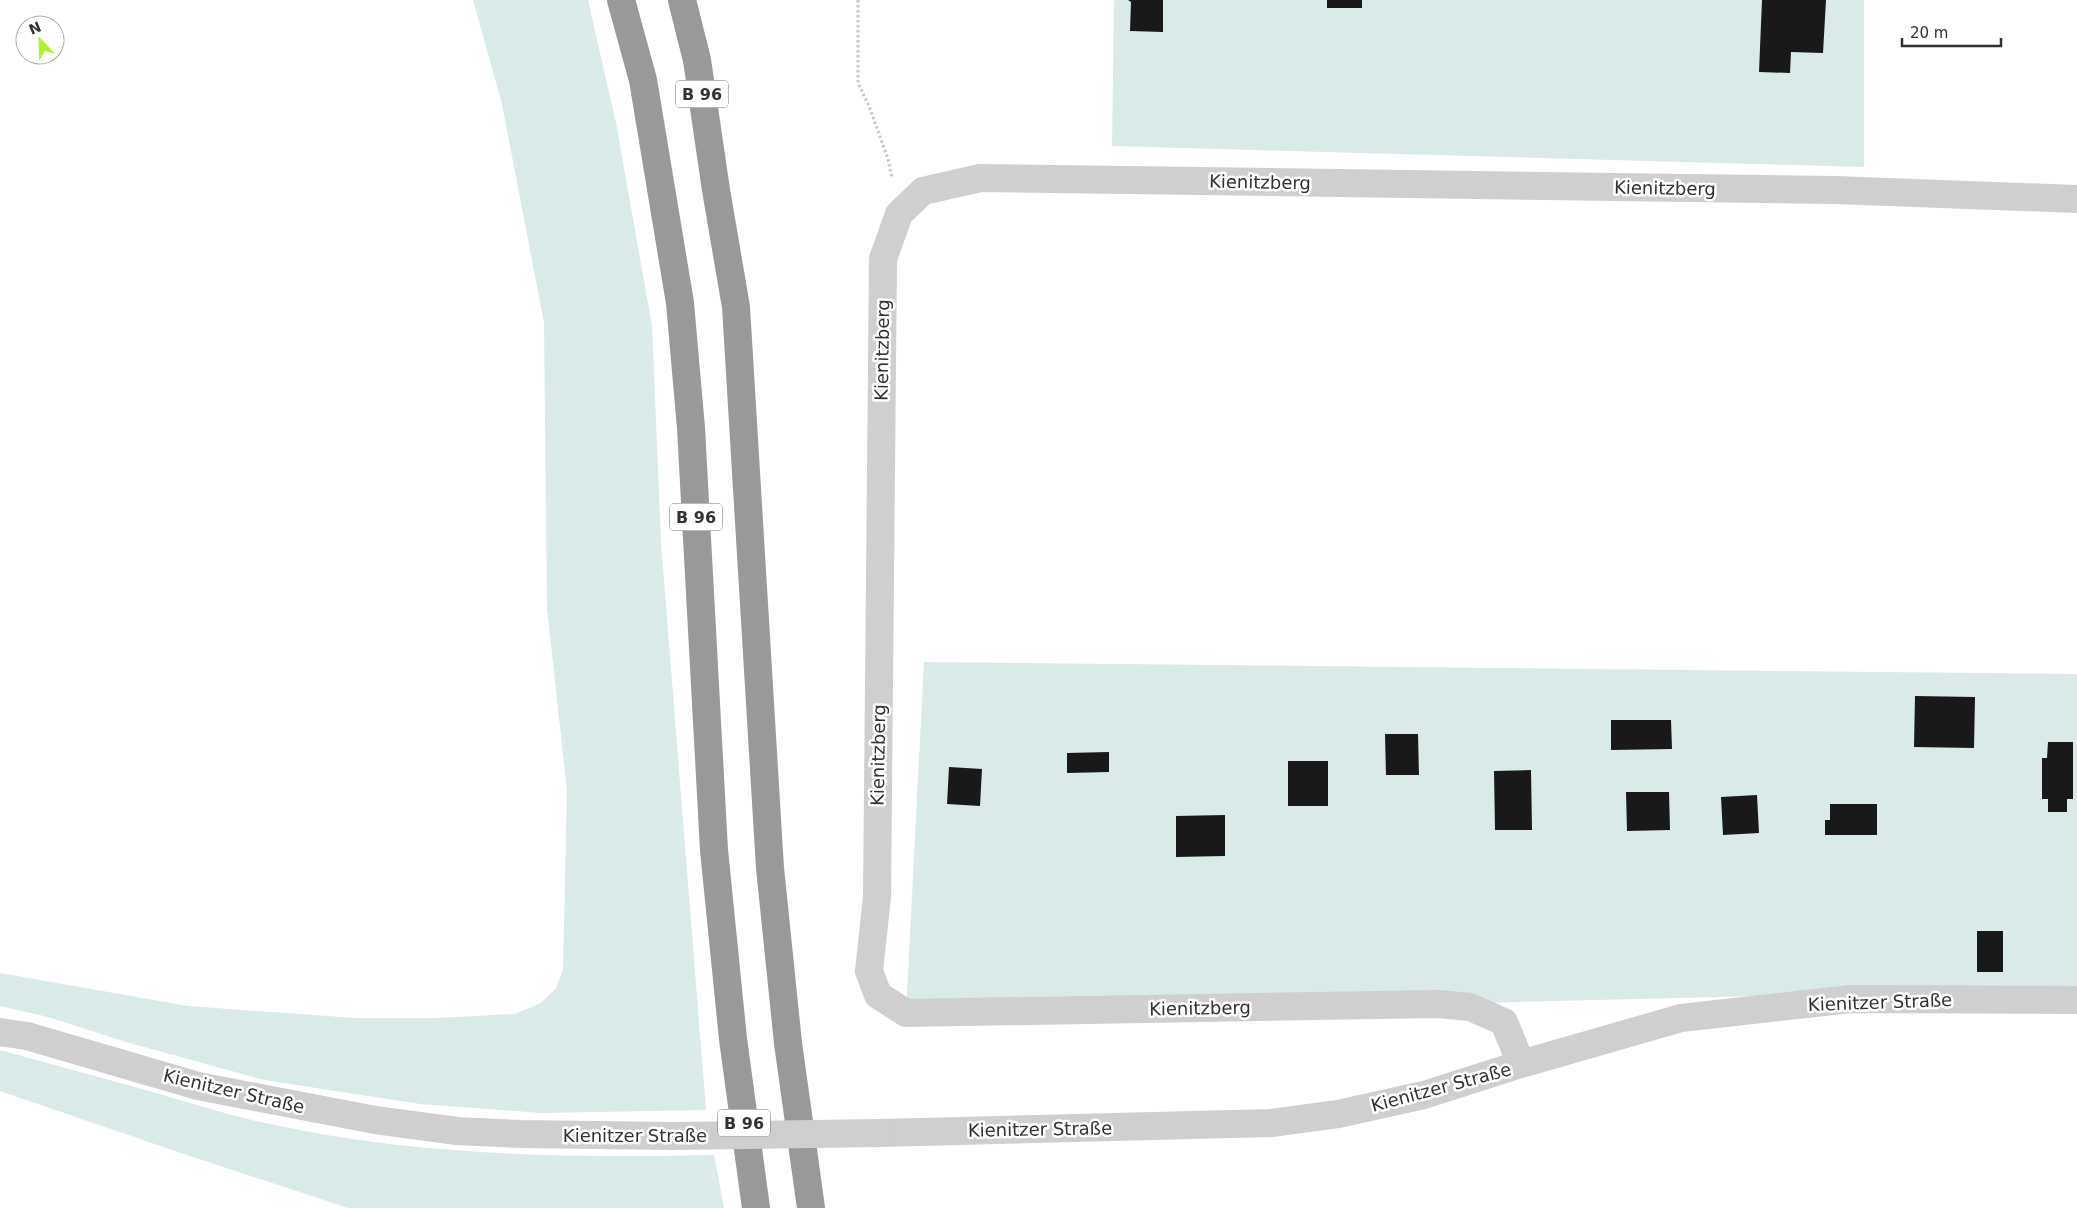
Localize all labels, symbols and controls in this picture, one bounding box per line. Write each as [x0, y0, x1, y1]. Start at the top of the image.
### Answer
north arrow [15, 15, 65, 65]
scale bar [1902, 15, 2001, 47]
text: N [26, 18, 43, 38]
text: 20 m [1910, 24, 1948, 42]
road number: B 96 [676, 80, 728, 108]
street label: Kienitzberg [1209, 171, 1311, 193]
street label: Kienitzberg [1614, 177, 1716, 199]
street label: Kienitzberg [871, 299, 893, 401]
road number: B 96 [670, 504, 722, 530]
street label: Kienitzberg [867, 704, 889, 806]
street label: Kienitzer Straße [1808, 989, 1952, 1015]
street label: Kienitzberg [1149, 997, 1251, 1019]
street label: Kienitzer Straße [1369, 1058, 1513, 1116]
street label: Kienitzer Straße [161, 1065, 307, 1117]
road number: B 96 [718, 1110, 770, 1136]
street label: Kienitzer Straße [968, 1117, 1112, 1141]
street label: Kienitzer Straße [563, 1125, 707, 1146]

